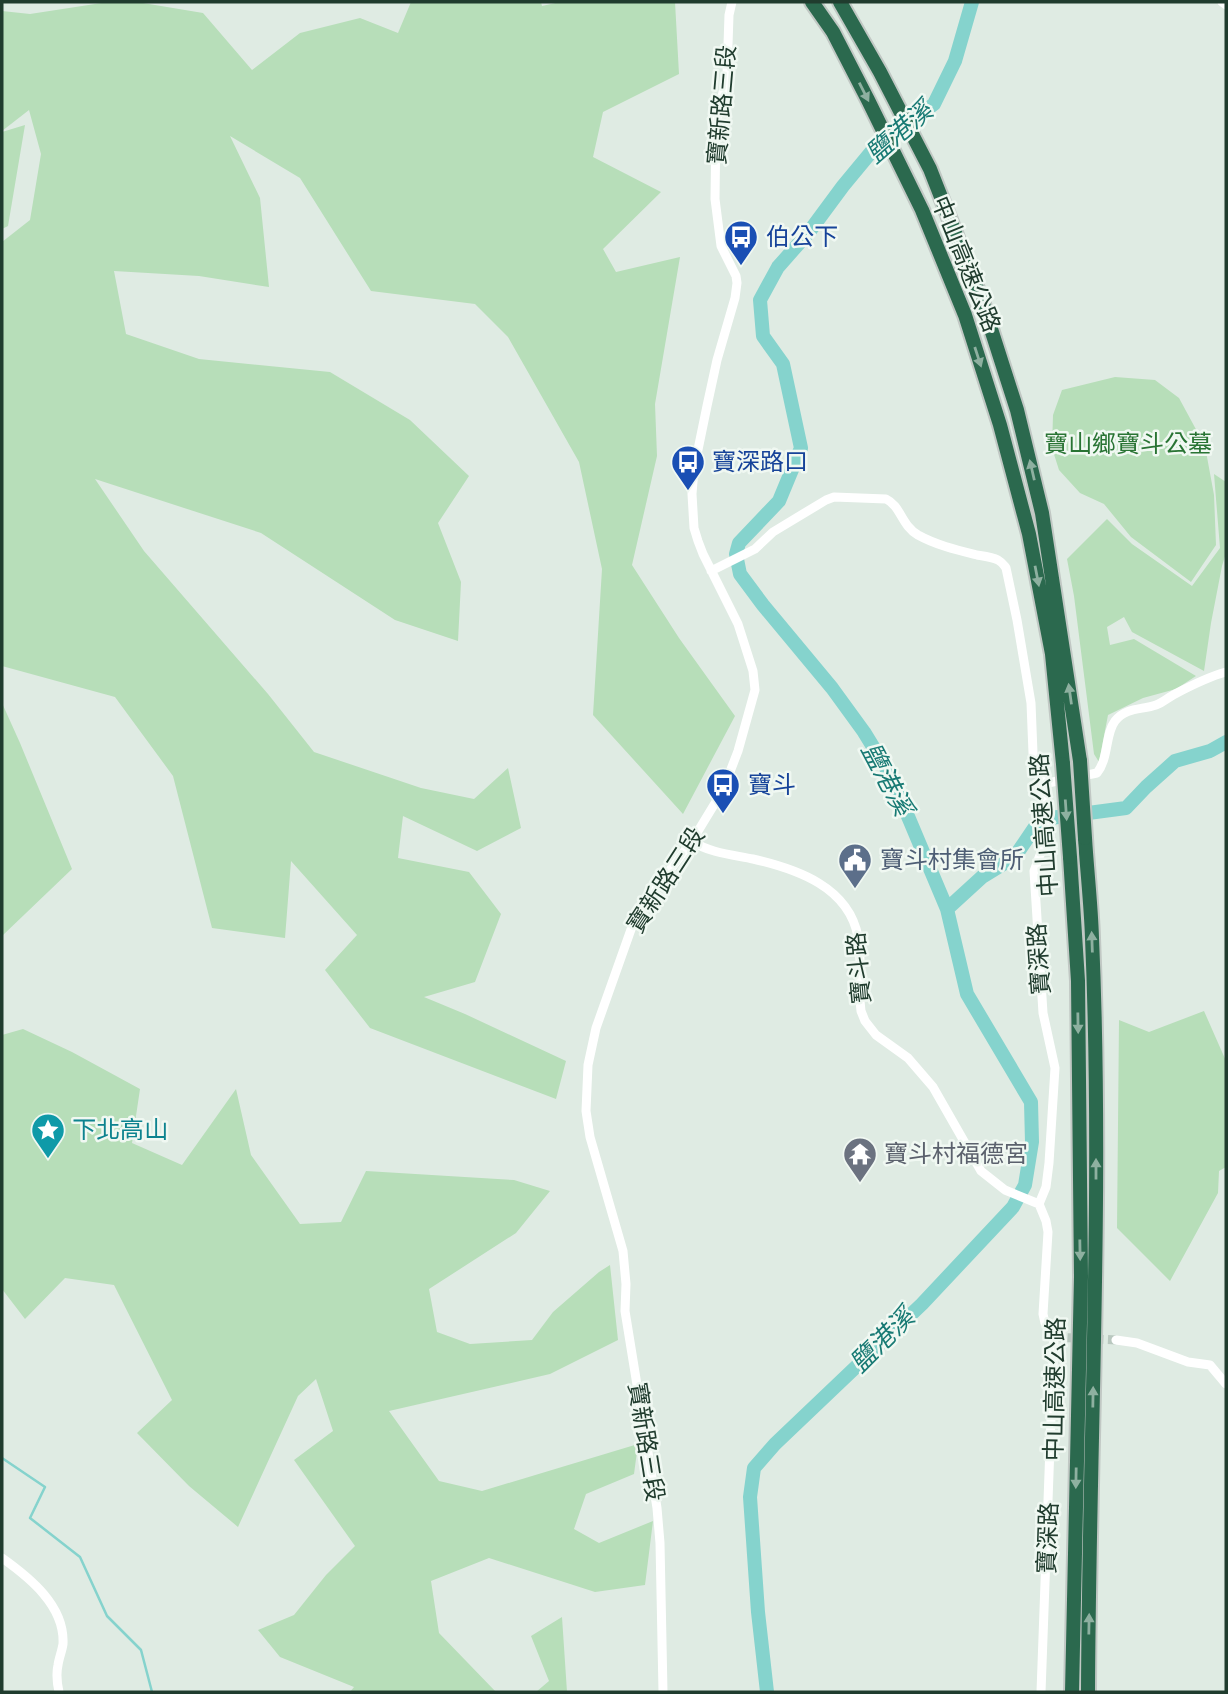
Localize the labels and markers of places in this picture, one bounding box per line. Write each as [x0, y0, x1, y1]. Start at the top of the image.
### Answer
bus stop icon: 伯公下 [722, 218, 760, 267]
place label: 伯公下 [766, 224, 838, 250]
bus stop icon: 寶深路口 [669, 443, 707, 492]
place label: 寶深路口 [712, 449, 808, 475]
bus stop icon: 寶斗 [704, 766, 742, 815]
place label: 寶斗 [748, 772, 796, 798]
public building icon: 寶斗村集會所 [836, 841, 874, 890]
place label: 寶斗村集會所 [880, 847, 1024, 873]
place icon: 下北高山 [29, 1111, 67, 1160]
place label: 下北高山 [72, 1117, 168, 1143]
temple icon: 寶斗村福德宮 [841, 1135, 879, 1184]
place label: 寶斗村福德宮 [884, 1141, 1028, 1167]

